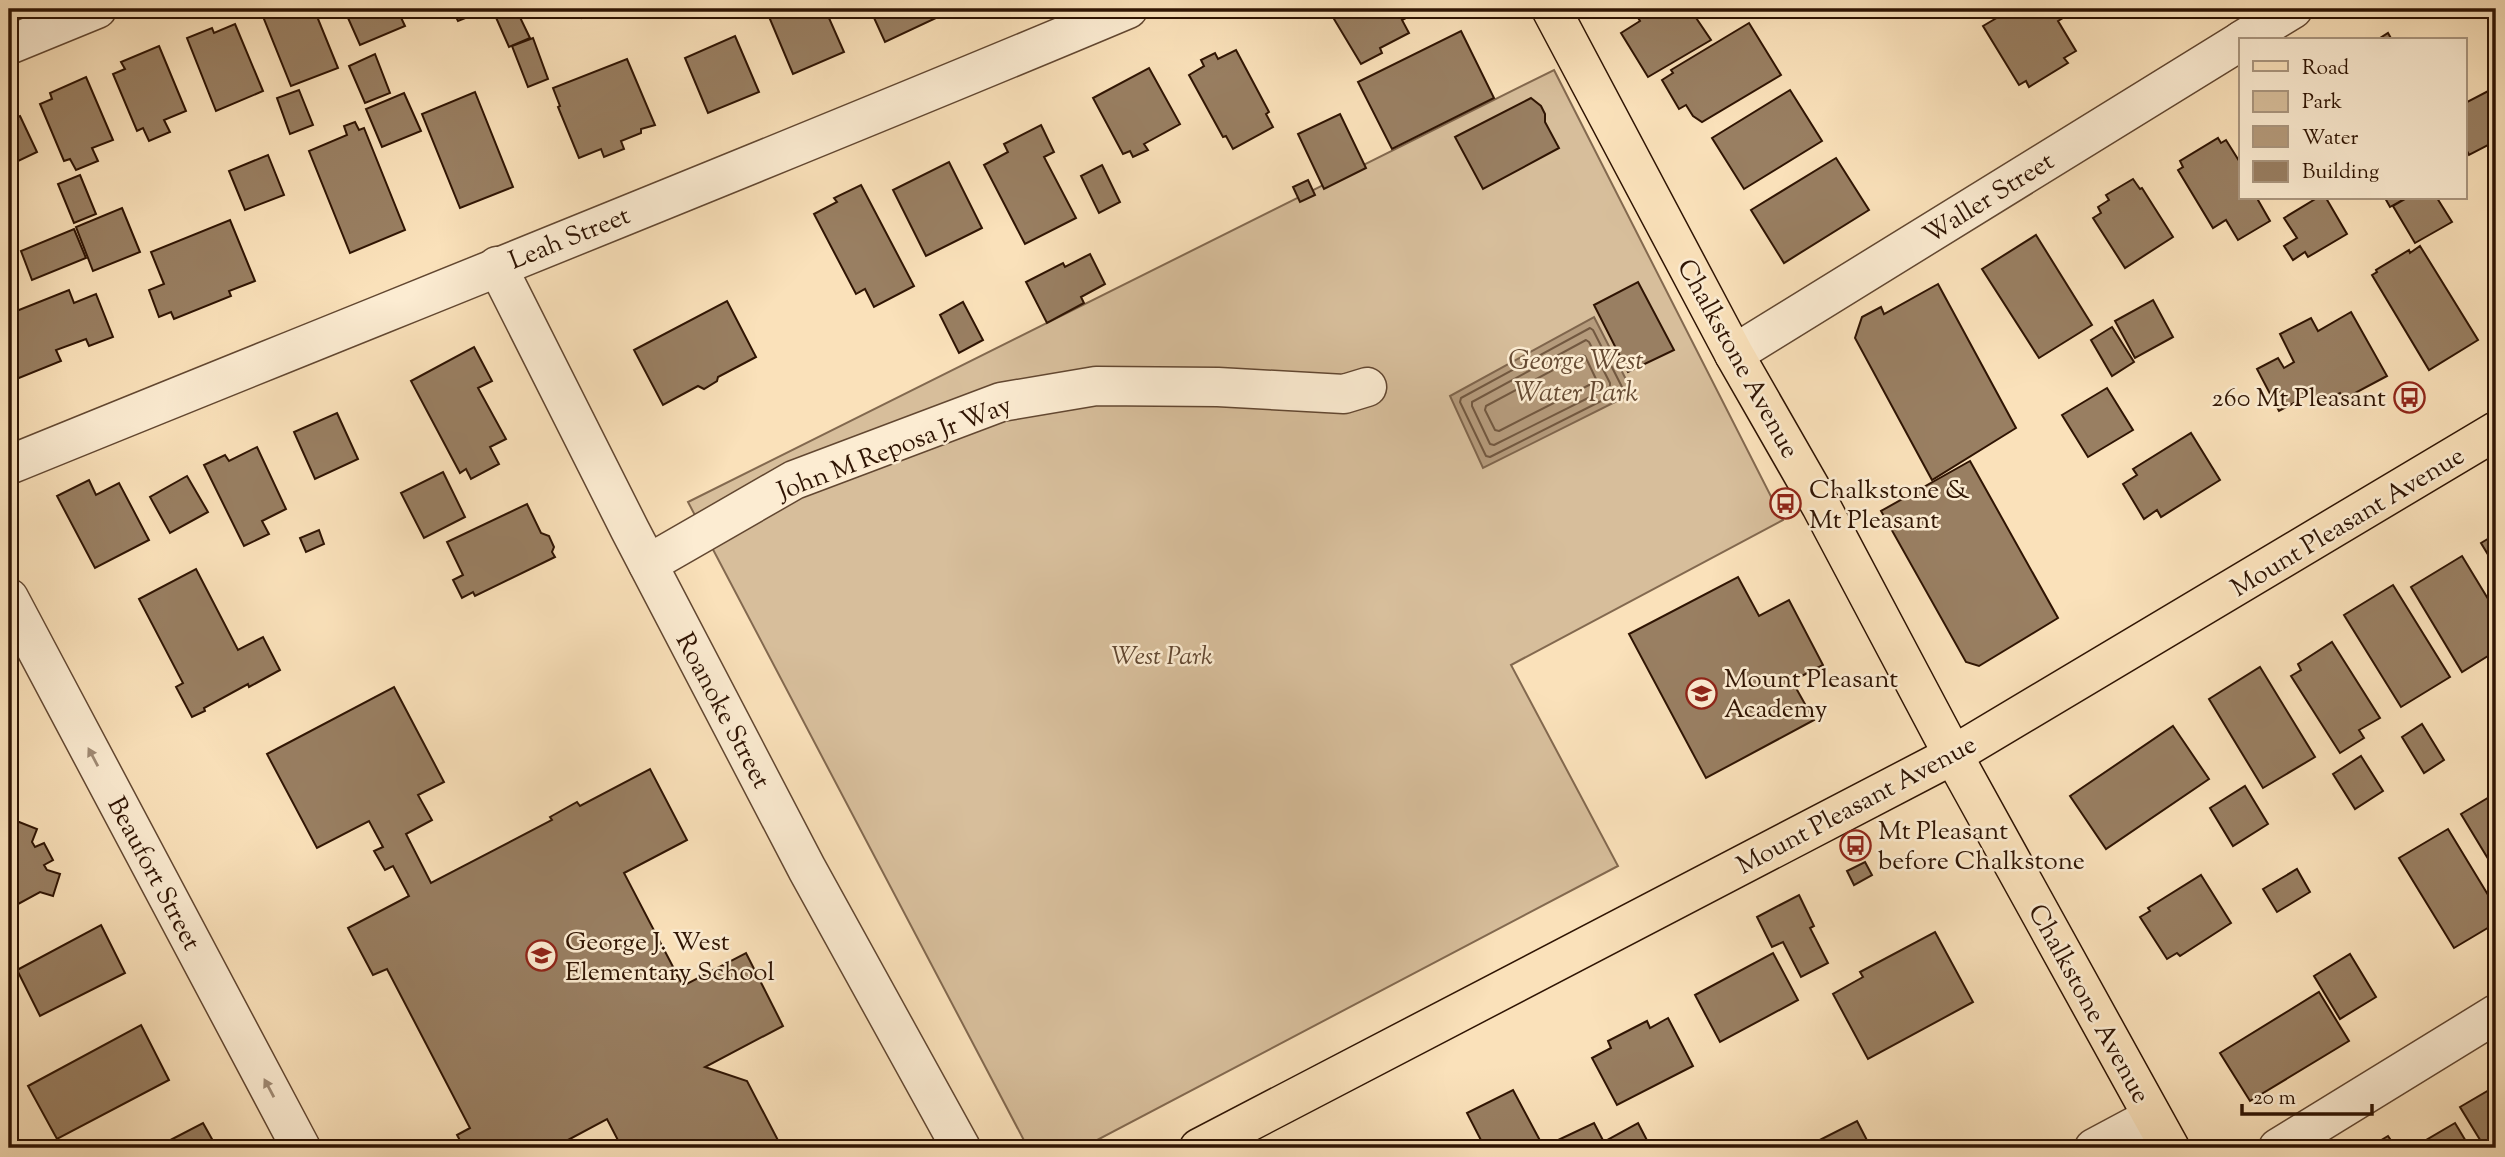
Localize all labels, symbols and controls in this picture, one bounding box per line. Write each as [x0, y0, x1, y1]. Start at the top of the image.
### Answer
legend [2239, 38, 2466, 200]
text: Road [2302, 54, 2349, 84]
text: Park [2302, 88, 2343, 118]
text: Water [2302, 124, 2359, 154]
street label: Waller Street [1917, 144, 2062, 254]
text: Building [2302, 158, 2379, 188]
street label: Leah Street [504, 198, 636, 280]
street label: Chalkstone Avenue [1667, 253, 1807, 466]
water label: George West Water Park [1508, 342, 1644, 414]
bus stop icon: 260 Mt Pleasant [2392, 380, 2426, 414]
place label: 260 Mt Pleasant [2212, 381, 2386, 418]
street label: John M Reposa Jr Way [771, 388, 1017, 512]
street label: Mount Pleasant Avenue [2224, 439, 2472, 608]
place label: Chalkstone & Mt Pleasant [1809, 473, 1970, 540]
bus stop icon: Chalkstone & Mt Pleasant [1769, 487, 1803, 521]
street label: Roanoke Street [665, 627, 778, 796]
park label: West Park [1111, 639, 1213, 676]
place label: Mount Pleasant Academy [1724, 662, 1898, 729]
school or university icon: Mount Pleasant Academy [1684, 676, 1718, 710]
street label: Mount Pleasant Avenue [1731, 727, 1984, 885]
one-way arrow [87, 747, 99, 767]
street label: Beaufort Street [97, 791, 209, 958]
place label: Mt Pleasant before Chalkstone [1878, 814, 2085, 881]
bus stop icon: Mt Pleasant before Chalkstone [1838, 828, 1872, 862]
street label: Chalkstone Avenue [2018, 898, 2158, 1111]
place label: George J. West Elementary School [565, 925, 775, 992]
school or university icon: George J. West Elementary School [525, 939, 559, 973]
scale bar [2242, 1073, 2372, 1117]
one-way arrow [263, 1078, 274, 1098]
text: 20 m [2253, 1084, 2296, 1114]

